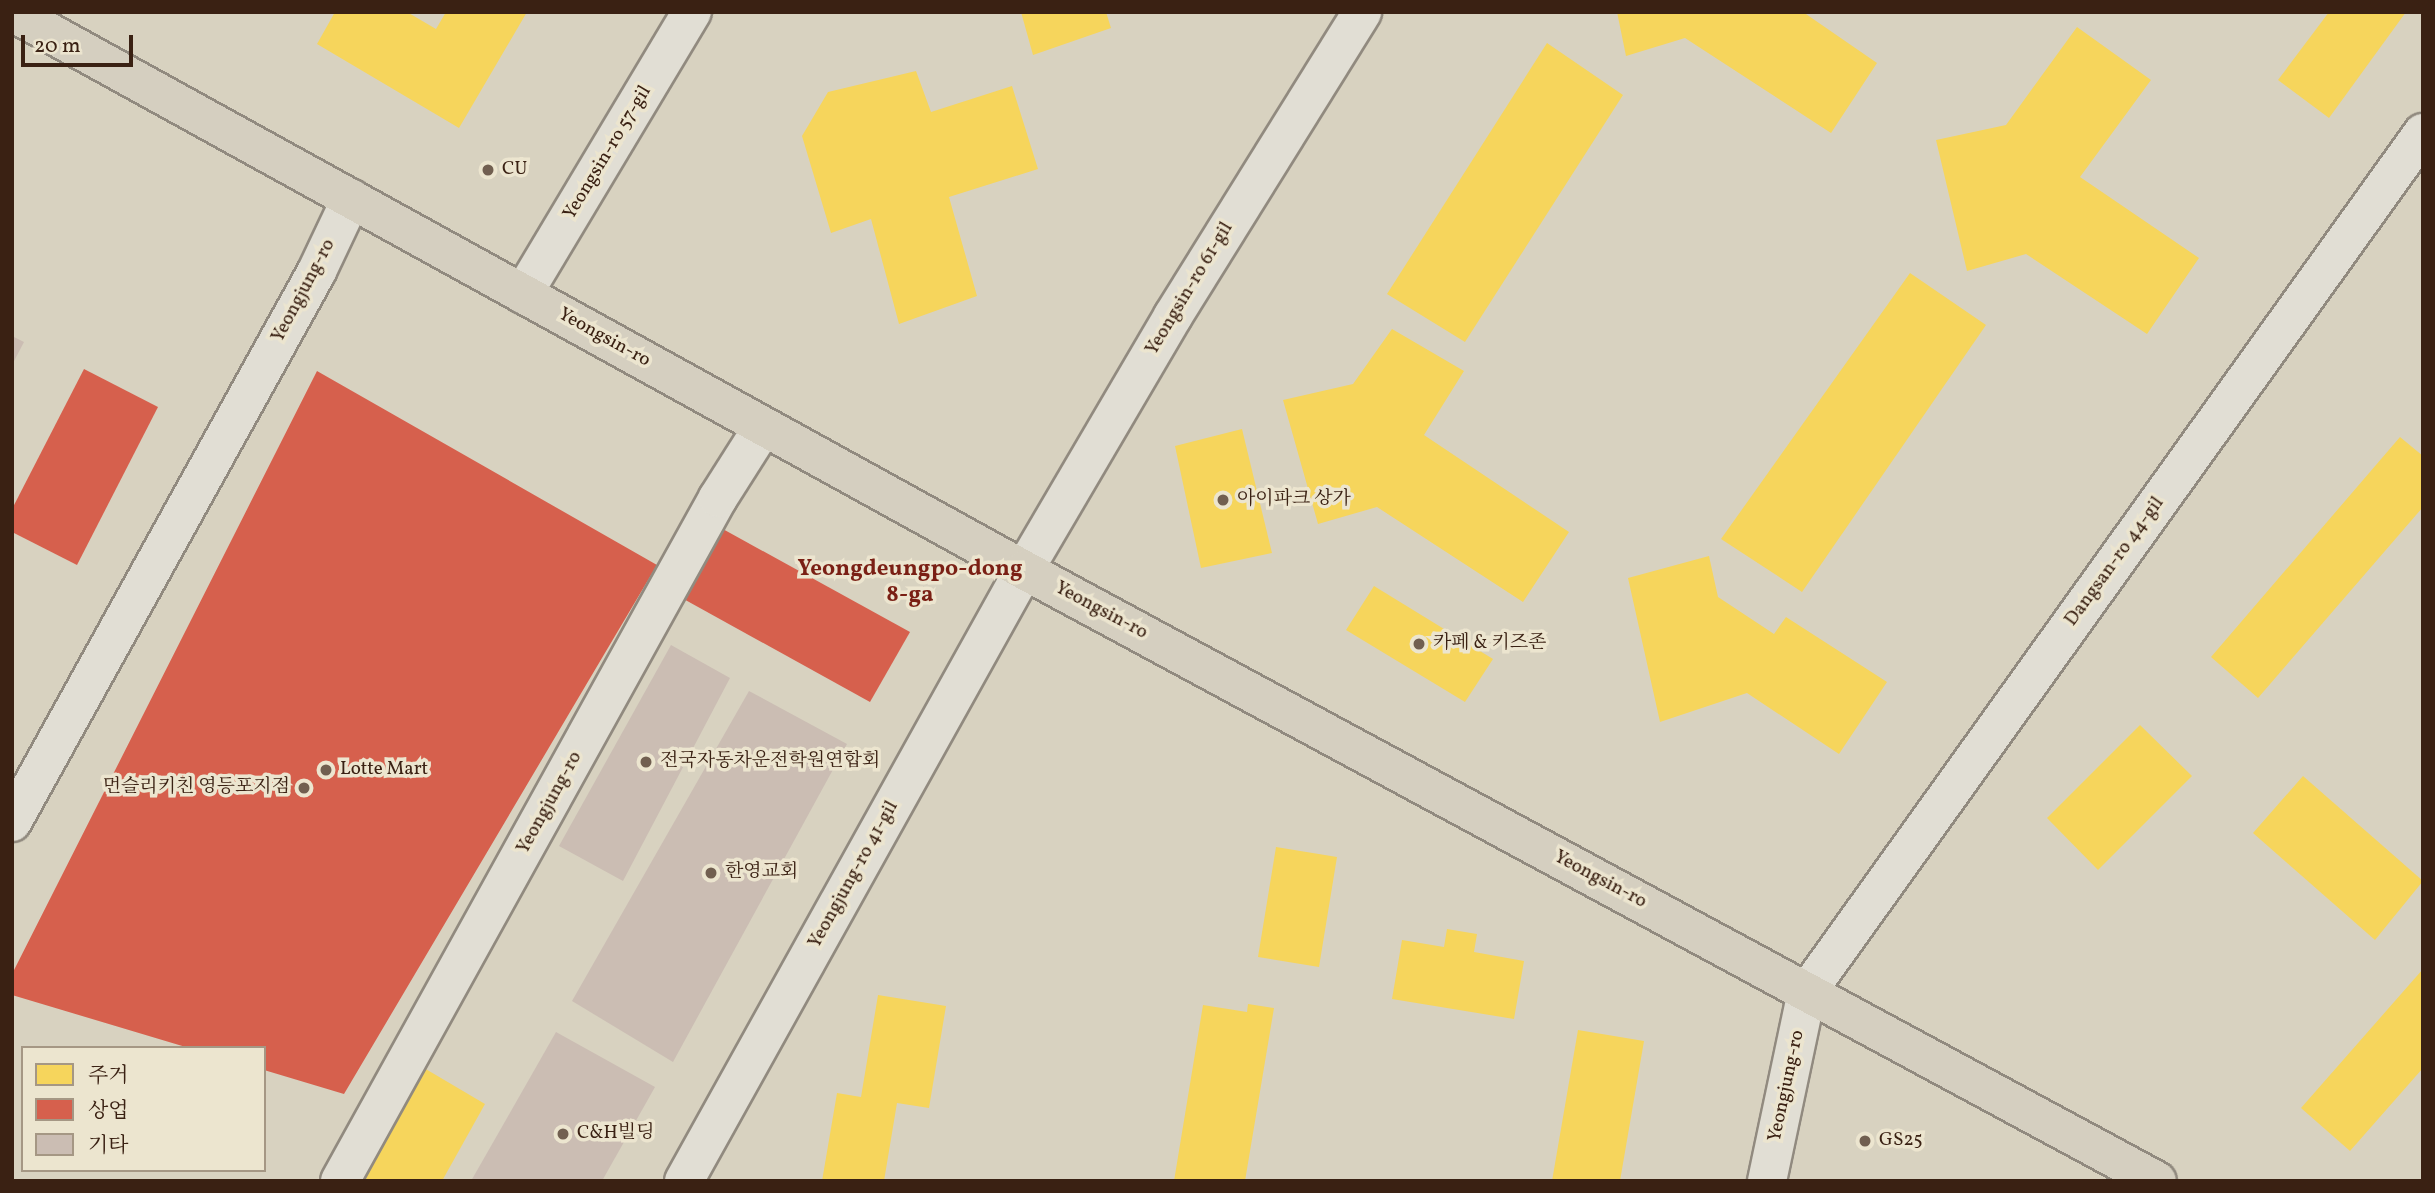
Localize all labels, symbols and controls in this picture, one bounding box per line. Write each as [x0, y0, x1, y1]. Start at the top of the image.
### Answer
scale bar [24, 21, 136, 65]
text: 20 m [34, 32, 80, 61]
street label: Yeongsin-ro 57-gil [559, 82, 657, 224]
place label: CU [502, 159, 527, 181]
marker: CU [480, 162, 496, 178]
street label: Yeongsin-ro 61-gil [1141, 218, 1239, 360]
street label: Yeongjung-ro [267, 235, 341, 347]
street label: Yeongsin-ro [554, 303, 654, 373]
place label: 아이파크 상가 [1237, 489, 1351, 511]
marker: 아이파크 상가 [1215, 492, 1231, 508]
street label: Dangsan-ro 44-gil [2060, 493, 2170, 631]
district label: Yeongdeungpo-dong 8-ga [797, 555, 1023, 609]
street label: Yeongsin-ro [1051, 577, 1151, 645]
place label: 카페 & 키즈존 [1433, 633, 1546, 655]
marker: 카페 & 키즈존 [1411, 636, 1427, 652]
street label: Yeongjung-ro [512, 748, 588, 858]
place label: 전국자동차운전학원연합회 [660, 751, 880, 773]
marker: 전국자동차운전학원연합회 [638, 754, 654, 770]
place label: Lotte Mart [340, 759, 428, 781]
marker: Lotte Mart [318, 762, 334, 778]
place label: 먼슬리키친 영등포지점 [103, 777, 290, 799]
marker: 먼슬리키친 영등포지점 [296, 780, 312, 796]
street label: Yeongjung-ro 41-gil [804, 797, 904, 953]
street label: Yeongsin-ro [1550, 846, 1650, 914]
place label: 한영교회 [725, 862, 798, 884]
marker: 한영교회 [703, 865, 719, 881]
street label: Yeongjung-ro [1764, 1028, 1810, 1144]
legend [21, 1046, 266, 1172]
text: 주거 [88, 1062, 129, 1091]
text: 상업 [88, 1097, 129, 1126]
place label: C&H빌딩 [577, 1123, 655, 1145]
marker: C&H빌딩 [555, 1126, 571, 1142]
place label: GS25 [1879, 1130, 1923, 1152]
text: 기타 [88, 1132, 129, 1161]
marker: GS25 [1857, 1133, 1873, 1149]

